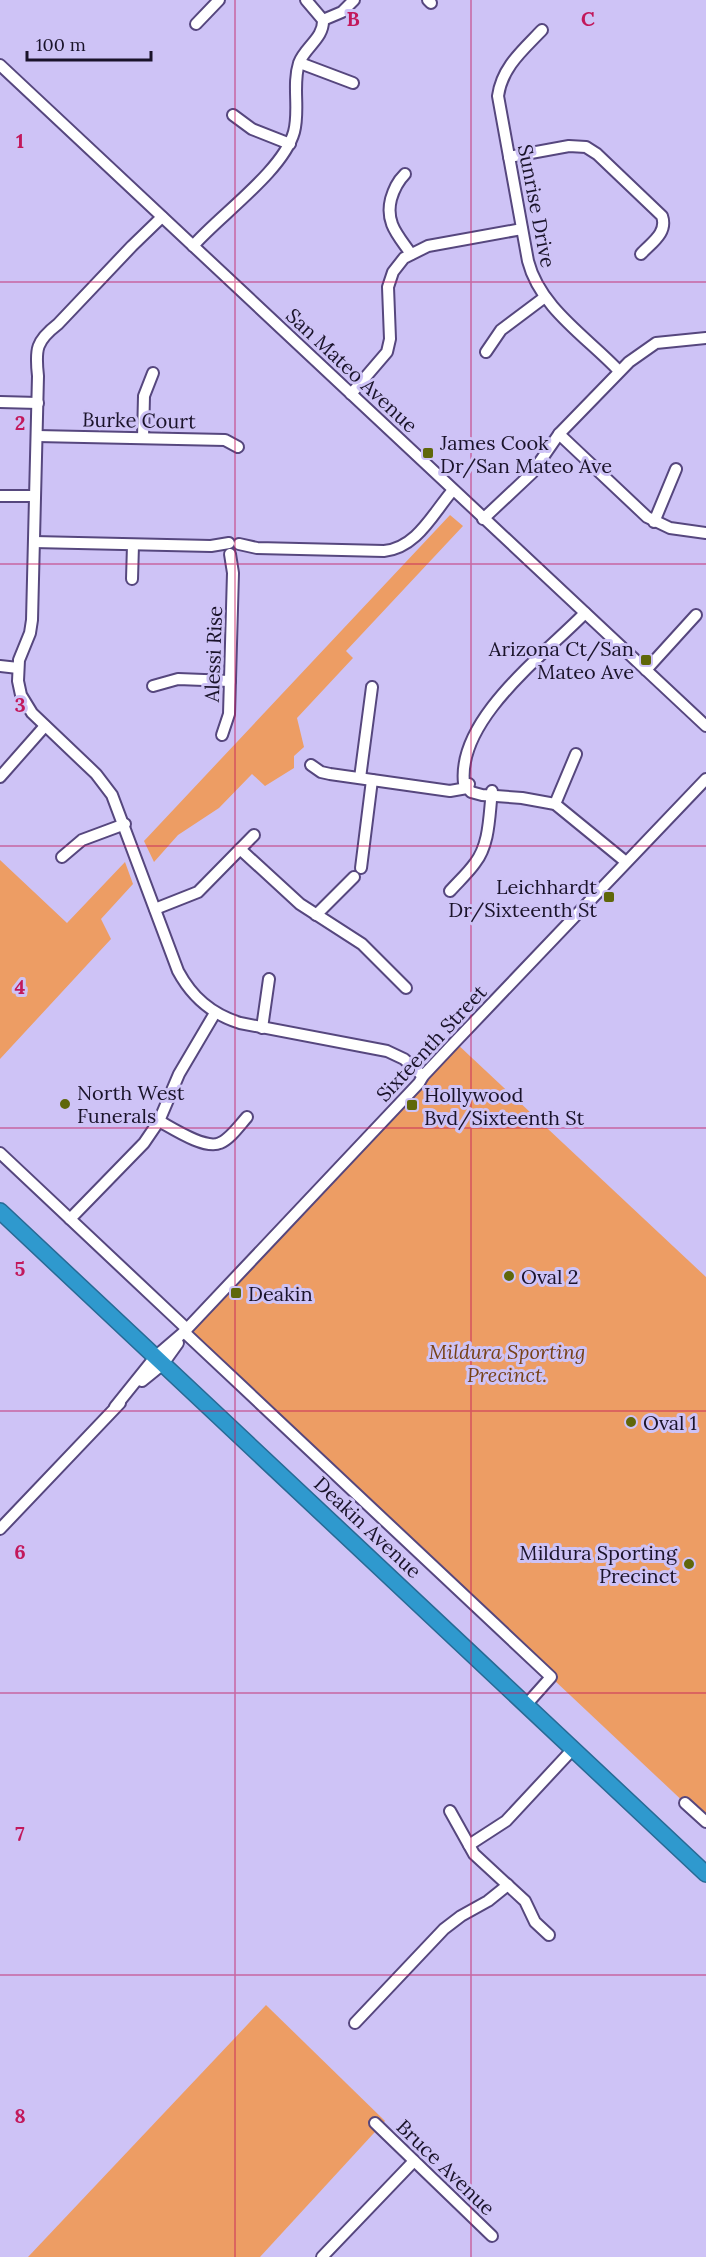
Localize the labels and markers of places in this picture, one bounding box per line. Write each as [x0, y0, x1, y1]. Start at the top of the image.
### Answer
place label: James Cook Dr/San Mateo Ave [439, 430, 612, 479]
marker: James Cook Dr/San Mateo Ave [421, 446, 435, 460]
place label: Arizona Ct/San Mateo Ave [488, 636, 634, 684]
marker: Arizona Ct/San Mateo Ave [639, 653, 653, 667]
place label: Leichhardt Dr/Sixteenth St [448, 874, 597, 923]
marker: Leichhardt Dr/Sixteenth St [602, 890, 616, 904]
place label: North West Funerals [77, 1080, 185, 1128]
place label: Hollywood Bvd/Sixteenth St [424, 1082, 585, 1131]
marker: North West Funerals [58, 1097, 72, 1111]
marker: Hollywood Bvd/Sixteenth St [405, 1098, 419, 1112]
place label: Oval 2 [521, 1264, 579, 1289]
marker: Oval 2 [502, 1269, 516, 1283]
place label: Deakin [248, 1281, 313, 1306]
marker: Deakin [229, 1286, 243, 1300]
place label: Oval 1 [643, 1410, 697, 1435]
marker: Oval 1 [624, 1415, 638, 1429]
place label: Mildura Sporting Precinct [519, 1540, 678, 1588]
marker: Mildura Sporting Precinct [682, 1557, 696, 1571]

